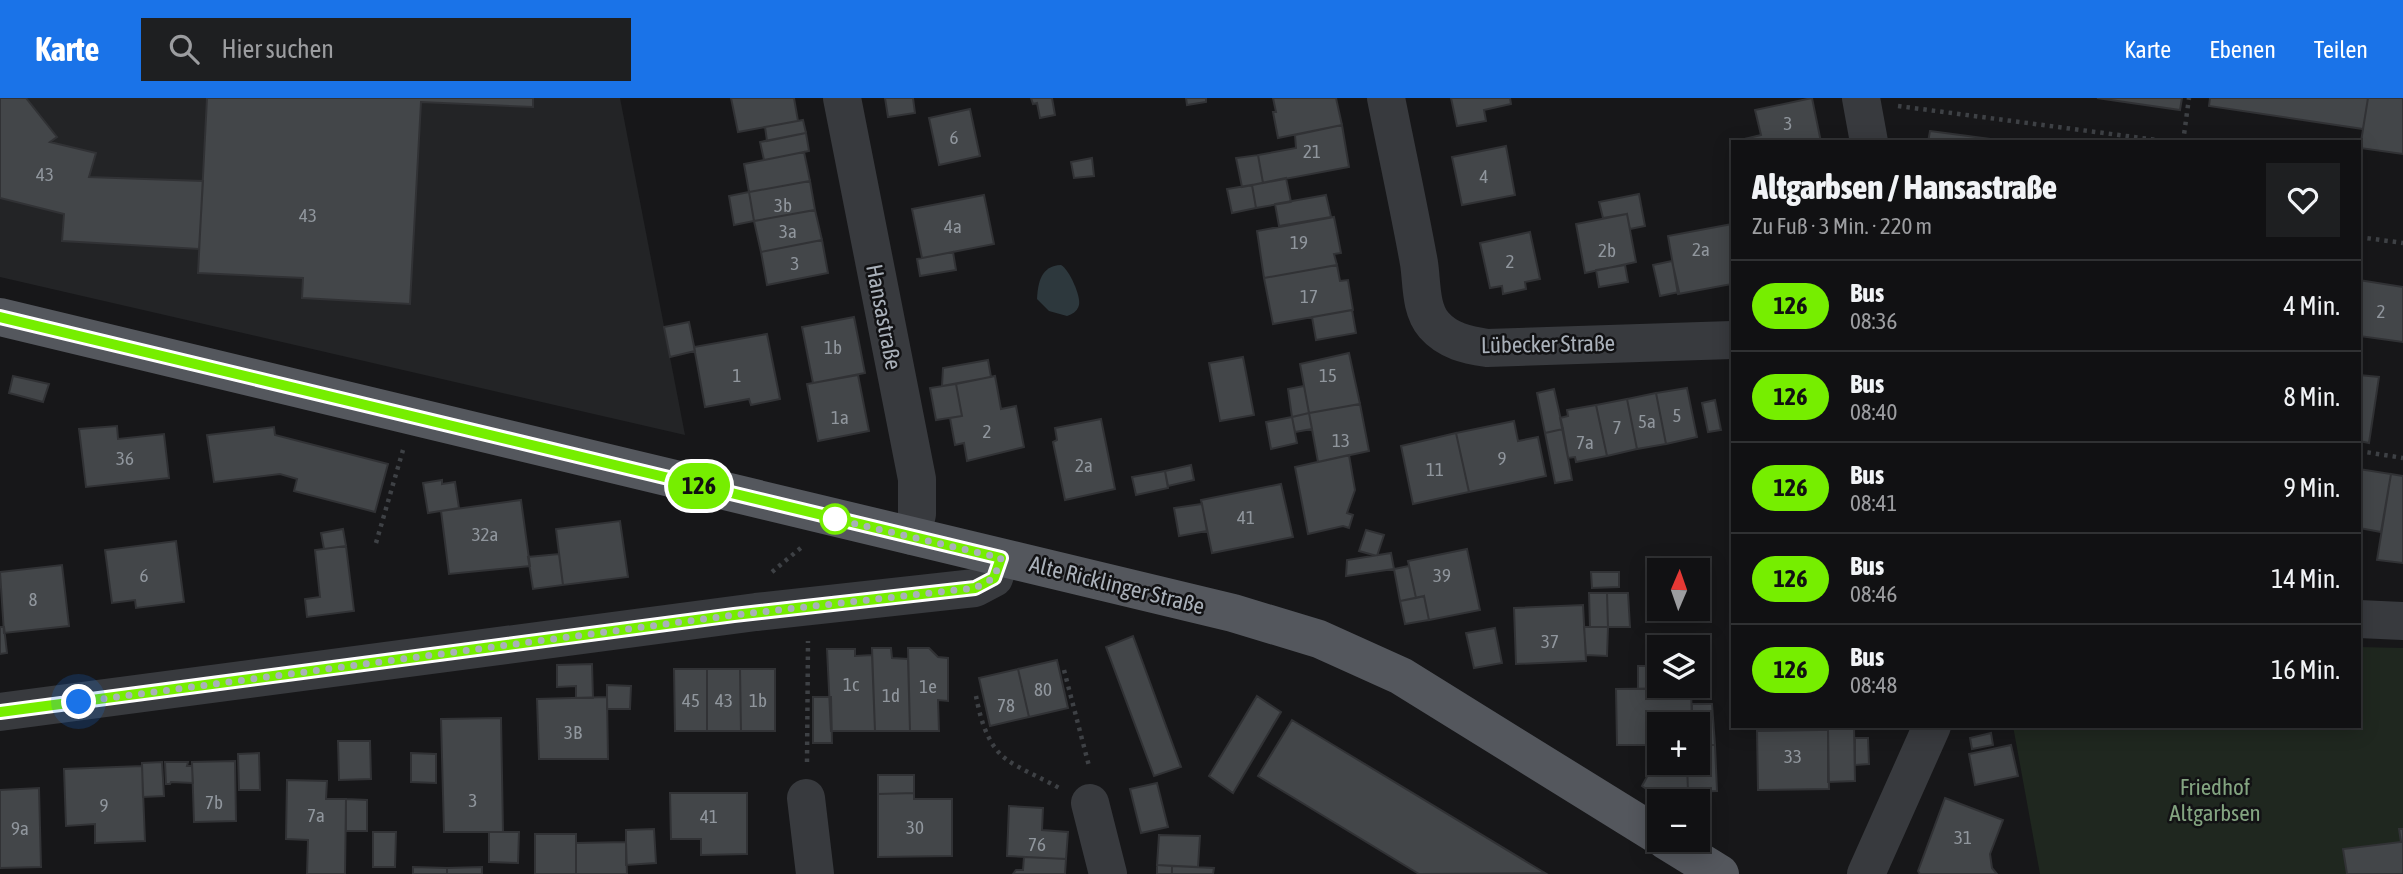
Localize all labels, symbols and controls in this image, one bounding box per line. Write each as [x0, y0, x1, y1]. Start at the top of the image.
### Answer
search box [141, 18, 631, 81]
text: Karte [35, 30, 99, 68]
icon: search [165, 30, 203, 68]
text: Hier suchen [221, 34, 334, 64]
text: Karte [2124, 36, 2171, 63]
text: Ebenen [2209, 36, 2276, 63]
text: Teilen [2314, 36, 2368, 63]
house number: 3 [1784, 112, 1792, 134]
house number: 6 [950, 126, 959, 148]
house number: 21 [1303, 140, 1321, 162]
house number: 43 [36, 163, 54, 185]
button: heart [2266, 163, 2340, 237]
house number: 4 [1480, 165, 1489, 187]
text: Altgarbsen / Hansastraße [1752, 168, 2057, 206]
house number: 3b [774, 194, 792, 216]
house number: 43 [299, 204, 317, 226]
text: Zu Fuß · 3 Min. · 220 m [1752, 213, 1932, 239]
house number: 4a [944, 215, 962, 237]
house number: 3a [779, 220, 797, 242]
house number: 19 [1290, 231, 1308, 253]
house number: 2a [1692, 238, 1710, 260]
house number: 2b [1598, 239, 1616, 261]
house number: 2 [1506, 250, 1514, 272]
house number: 3 [791, 252, 799, 274]
street label: Hansastraße [861, 262, 907, 372]
text: Bus [1850, 278, 1884, 308]
house number: 17 [1300, 285, 1318, 307]
text: 4 Min. [2284, 291, 2340, 321]
text: 126 [1774, 292, 1807, 319]
house number: 2 [2377, 300, 2385, 322]
text: 08:36 [1850, 308, 1897, 334]
street label: Lübecker Straße [1481, 330, 1615, 358]
house number: 1b [824, 336, 842, 358]
house number: 1 [733, 364, 741, 386]
house number: 15 [1319, 364, 1337, 386]
text: Bus [1850, 369, 1884, 399]
text: 8 Min. [2284, 382, 2340, 412]
text: 126 [1774, 383, 1807, 410]
text: 08:40 [1850, 399, 1897, 425]
house number: 5 [1673, 404, 1681, 426]
house number: 1a [831, 406, 849, 428]
house number: 5a [1638, 410, 1656, 432]
house number: 7 [1613, 416, 1621, 438]
house number: 2 [983, 420, 991, 442]
house number: 13 [1332, 429, 1350, 451]
house number: 7a [1576, 431, 1594, 453]
house number: 36 [116, 447, 134, 469]
house number: 9 [1498, 447, 1507, 469]
house number: 2a [1075, 454, 1093, 476]
house number: 11 [1426, 458, 1444, 480]
text: Bus [1850, 460, 1884, 490]
line badge: 126 [659, 463, 739, 509]
text: 126 [682, 472, 716, 499]
text: 9 Min. [2284, 473, 2340, 503]
text: 126 [1774, 474, 1807, 501]
text: 08:41 [1850, 490, 1897, 516]
unlabelled marker [820, 504, 850, 534]
house number: 41 [1237, 506, 1255, 528]
house number: 32a [472, 523, 498, 545]
street label: Alte Ricklinger Straße [1027, 551, 1207, 619]
text: Bus [1850, 551, 1884, 581]
north arrow [1647, 558, 1710, 621]
map controls [1647, 558, 1710, 852]
house number: 6 [140, 564, 149, 586]
house number: 39 [1433, 564, 1451, 586]
text: 14 Min. [2271, 564, 2340, 594]
text: 126 [1774, 565, 1807, 592]
text: 08:46 [1850, 581, 1897, 607]
house number: 8 [29, 588, 38, 610]
house number: 37 [1541, 630, 1559, 652]
button: layers [1647, 635, 1710, 698]
text: Bus [1850, 642, 1884, 672]
text: 16 Min. [2271, 655, 2340, 685]
text: 126 [1774, 656, 1807, 683]
text: 08:48 [1850, 672, 1897, 698]
house number: 1c [843, 673, 860, 695]
house number: 1e [919, 675, 937, 697]
house number: 80 [1034, 678, 1052, 700]
your location [61, 684, 96, 719]
house number: 1d [882, 684, 900, 706]
house number: 45 [682, 689, 700, 711]
house number: 43 [715, 689, 733, 711]
house number: 1b [749, 689, 767, 711]
house number: 78 [997, 694, 1015, 716]
button: + [1647, 712, 1710, 775]
house number: 3B [564, 721, 582, 743]
house number: 33 [1784, 745, 1802, 767]
park label: Friedhof Altgarbsen [2169, 774, 2261, 826]
house number: 3 [469, 789, 477, 811]
button: − [1647, 789, 1710, 852]
house number: 7b [205, 791, 223, 813]
house number: 9 [100, 794, 109, 816]
house number: 7a [307, 804, 325, 826]
house number: 41 [700, 805, 718, 827]
house number: 30 [906, 816, 924, 838]
house number: 9a [11, 817, 29, 839]
house number: 31 [1954, 826, 1972, 848]
house number: 76 [1028, 833, 1046, 855]

